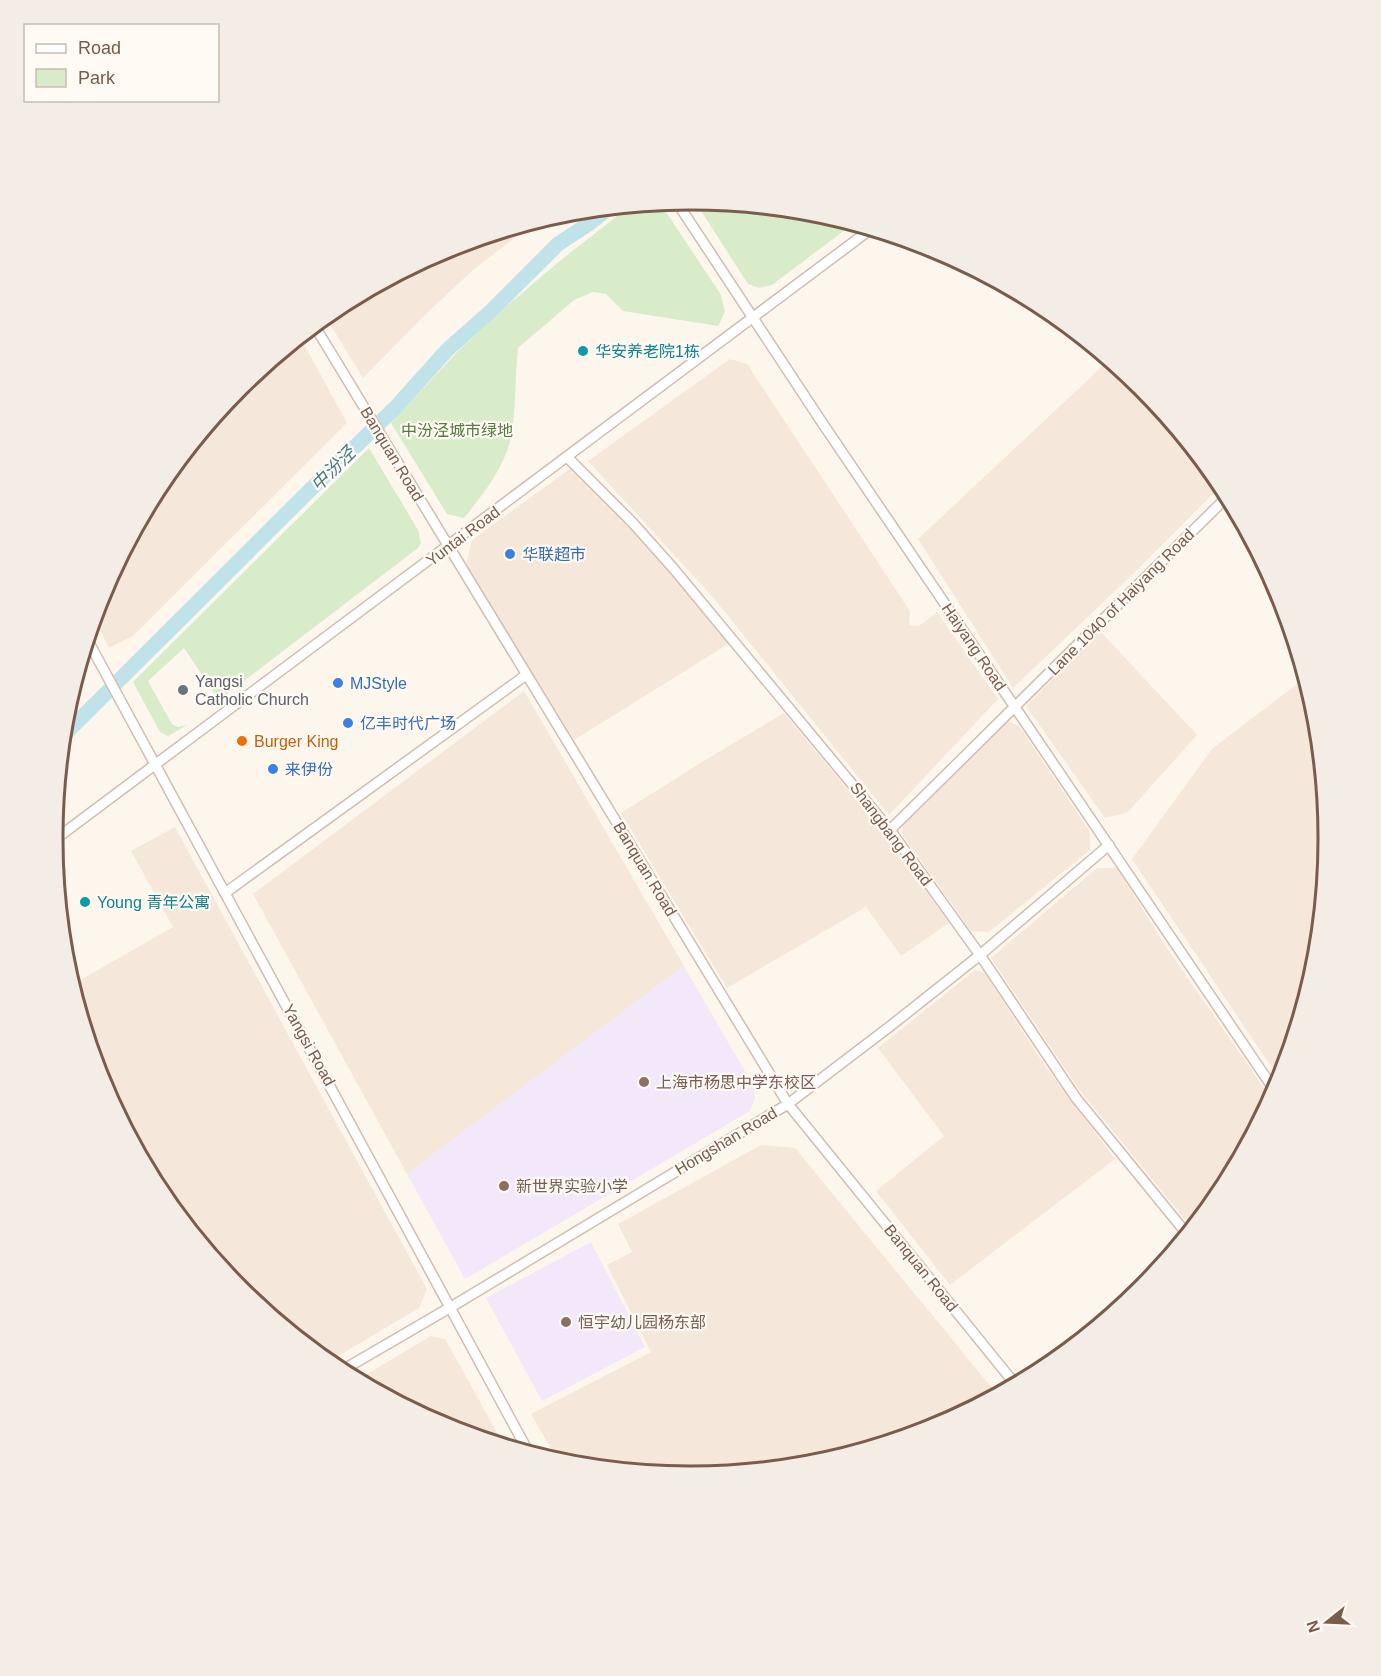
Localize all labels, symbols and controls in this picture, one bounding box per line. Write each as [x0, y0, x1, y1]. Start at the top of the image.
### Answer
legend [24, 24, 219, 102]
text: Road [78, 38, 121, 58]
text: Park [78, 68, 116, 88]
place label: 华安养老院1栋 [595, 343, 700, 360]
marker: 华安养老院1栋 [576, 344, 590, 358]
street label: Banquan Road [357, 404, 427, 504]
park label: 中汾泾城市绿地 [401, 422, 513, 439]
water label: 中汾泾 [307, 441, 361, 495]
street label: Yuntai Road [423, 503, 503, 569]
street label: Lane 1040 of Haiyang Road [1045, 526, 1197, 678]
place label: 华联超市 [522, 546, 586, 563]
marker: 华联超市 [503, 547, 517, 561]
street label: Haiyang Road [939, 600, 1009, 694]
place label: Yangsi Catholic Church [195, 673, 309, 708]
place label: MJStyle [350, 675, 407, 692]
marker: MJStyle [331, 676, 345, 690]
marker: Yangsi Catholic Church [176, 683, 190, 697]
place label: 亿丰时代广场 [360, 715, 456, 732]
marker: 亿丰时代广场 [341, 716, 355, 730]
place label: Burger King [254, 733, 339, 750]
marker: Burger King [235, 734, 249, 748]
place label: 来伊份 [285, 761, 333, 778]
marker: 来伊份 [266, 762, 280, 776]
street label: Shangbang Road [847, 779, 935, 889]
street label: Banquan Road [610, 819, 680, 919]
place label: Young 青年公寓 [97, 894, 210, 911]
marker: Young 青年公寓 [78, 895, 92, 909]
street label: Yangsi Road [280, 1001, 338, 1089]
place label: 上海市杨思中学东校区 [656, 1074, 816, 1091]
marker: 上海市杨思中学东校区 [637, 1075, 651, 1089]
street label: Hongshan Road [672, 1104, 780, 1178]
place label: 新世界实验小学 [516, 1178, 628, 1195]
marker: 新世界实验小学 [497, 1179, 511, 1193]
street label: Banquan Road [881, 1221, 961, 1315]
place label: 恒宇幼儿园杨东部 [578, 1314, 706, 1331]
marker: 恒宇幼儿园杨东部 [559, 1315, 573, 1329]
north arrow [1297, 1592, 1357, 1652]
text: N [1303, 1618, 1323, 1635]

